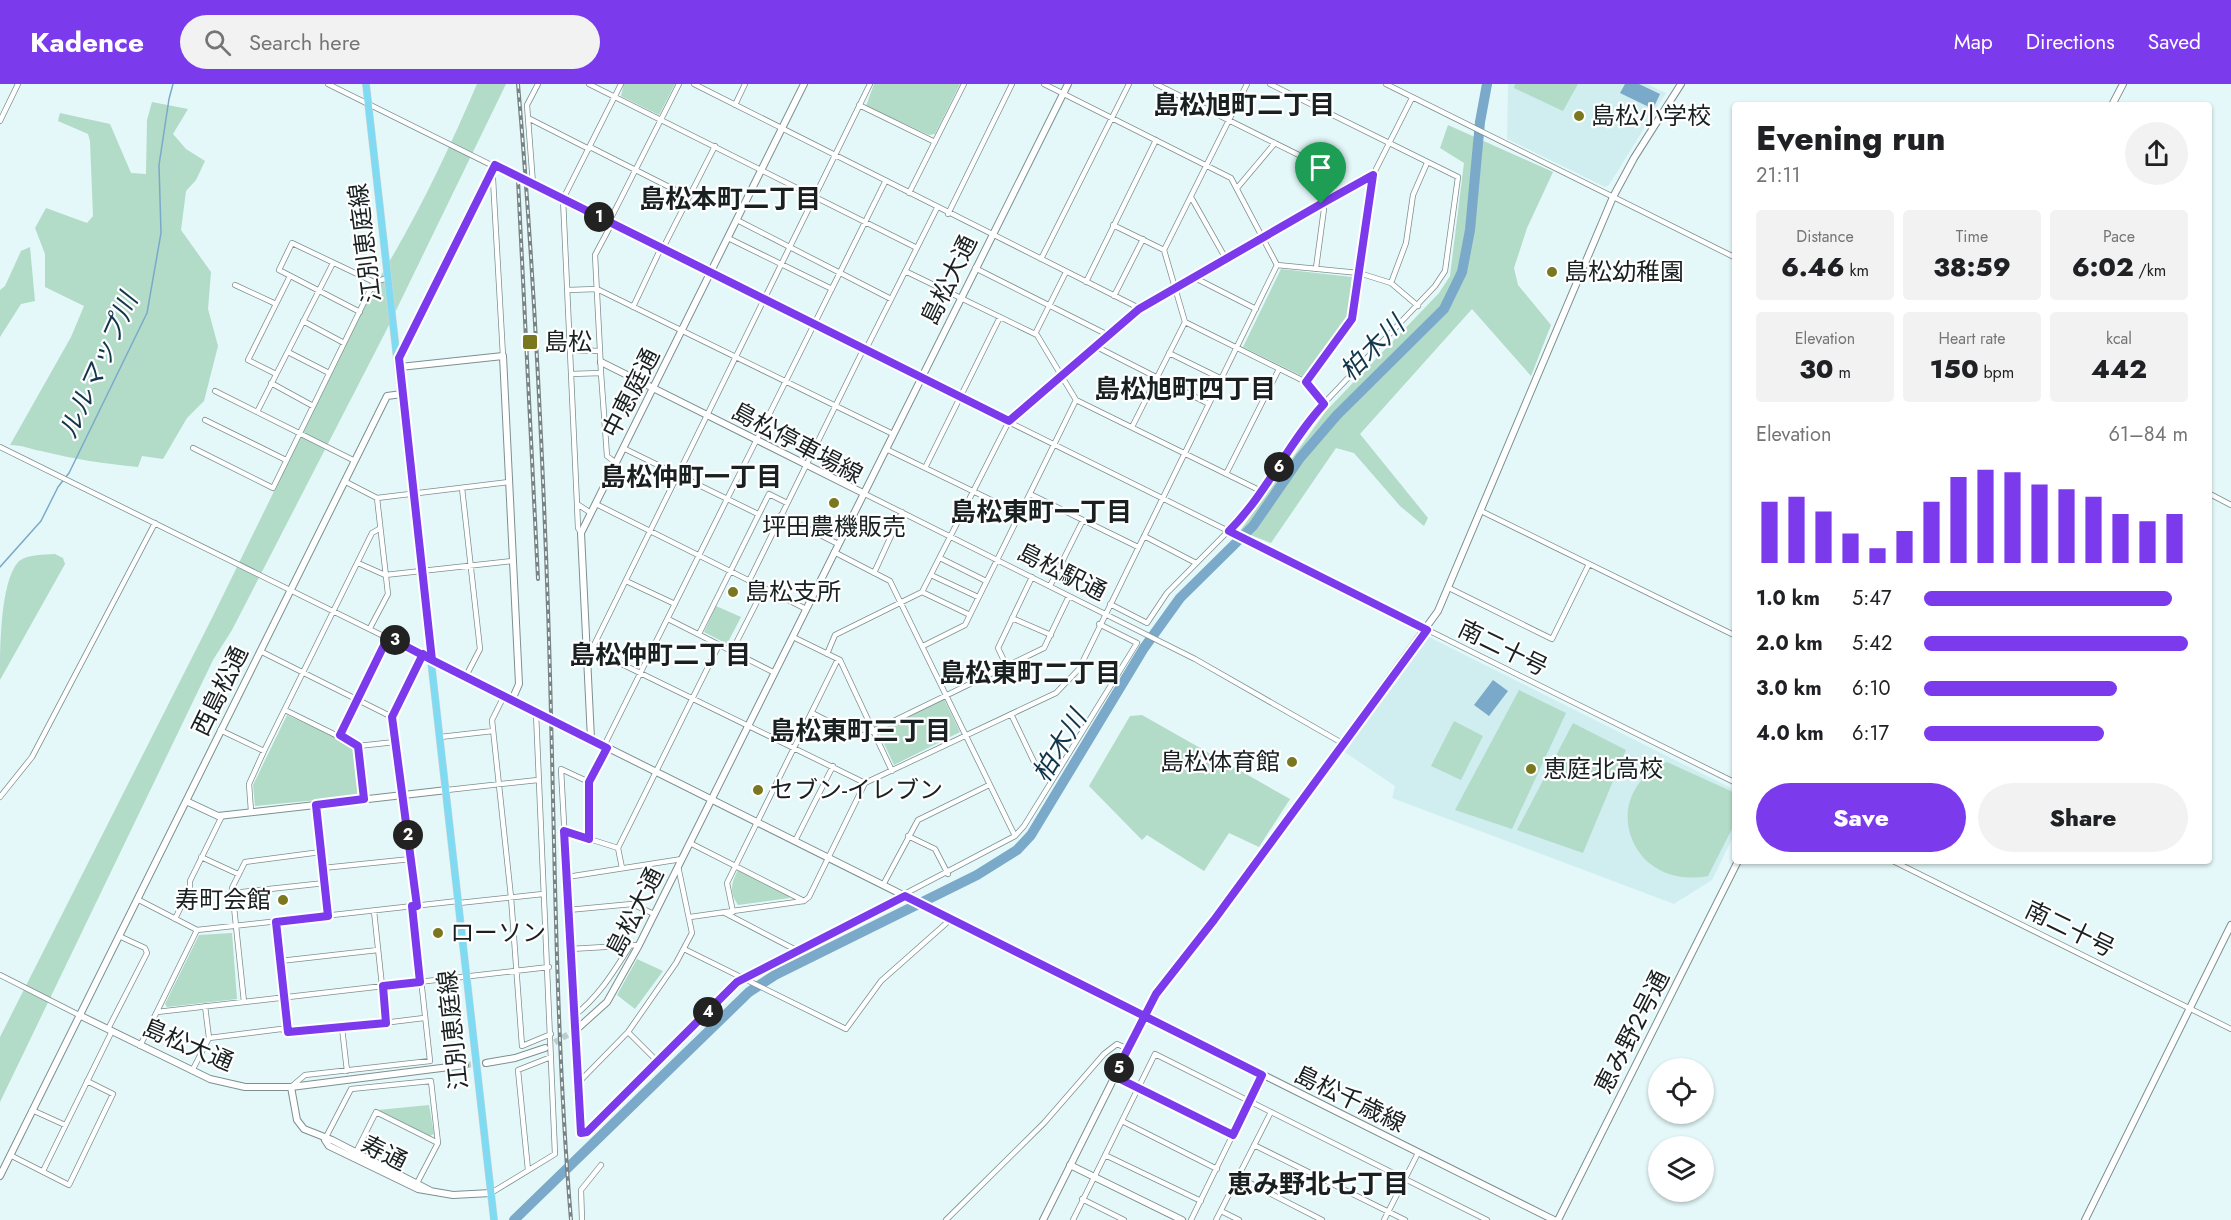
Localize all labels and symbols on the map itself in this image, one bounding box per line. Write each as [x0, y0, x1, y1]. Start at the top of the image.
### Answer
district label: 島松旭町二丁目 [1153, 86, 1335, 124]
place label: 島松小学校 [1591, 98, 1711, 133]
marker: 島松小学校 [1572, 109, 1586, 123]
pin [1295, 142, 1346, 204]
district label: 島松本町二丁目 [639, 180, 821, 218]
street label: 江別恵庭線 [340, 181, 389, 305]
pin: 1 [584, 202, 614, 232]
street label: 島松大通 [912, 229, 985, 331]
place label: 島松幼稚園 [1564, 254, 1684, 289]
marker: 島松幼稚園 [1545, 265, 1559, 279]
water label: ルルマップ川 [49, 284, 148, 445]
water label: 柏木川 [1331, 305, 1415, 389]
place label: 島松 [544, 324, 592, 359]
marker: 島松 [521, 333, 539, 351]
street label: 中恵庭通 [593, 342, 668, 443]
district label: 島松旭町四丁目 [1094, 370, 1276, 408]
street label: 島松停車場線 [725, 393, 869, 492]
pin: 6 [1264, 452, 1294, 482]
district label: 島松仲町一丁目 [600, 458, 782, 496]
district label: 島松東町一丁目 [950, 493, 1132, 531]
marker: 坪田農機販売 [827, 496, 841, 510]
place label: 坪田農機販売 [762, 509, 906, 544]
street label: 島松駅通 [1012, 534, 1113, 609]
place label: 島松支所 [745, 574, 841, 609]
marker: 島松支所 [726, 585, 740, 599]
street label: 南二十号 [1452, 611, 1554, 684]
pin: 3 [380, 625, 410, 655]
district label: 島松仲町二丁目 [569, 636, 751, 674]
street label: 西島松通 [183, 640, 256, 742]
district label: 島松東町二丁目 [939, 654, 1121, 692]
water label: 柏木川 [1023, 700, 1097, 789]
district label: 島松東町三丁目 [769, 712, 951, 750]
place label: 島松体育館 [1160, 744, 1280, 779]
place label: 恵庭北高校 [1543, 751, 1663, 786]
marker: 島松体育館 [1285, 755, 1299, 769]
marker: 恵庭北高校 [1524, 762, 1538, 776]
place label: セブン-イレブン [770, 772, 943, 807]
marker: セブン-イレブン [751, 783, 765, 797]
pin: 2 [393, 820, 423, 850]
street label: 島松大通 [597, 861, 672, 962]
place label: 寿町会館 [175, 882, 271, 917]
street label: 南二十号 [2019, 892, 2121, 965]
marker: 寿町会館 [276, 893, 290, 907]
place label: ローソン [450, 915, 546, 950]
marker: ローソン [431, 926, 445, 940]
street label: 恵み野２号通 [1586, 964, 1678, 1099]
street label: 江別恵庭線 [429, 969, 476, 1092]
pin: 4 [693, 997, 723, 1027]
street label: 島松大通 [137, 1010, 239, 1079]
pin: 5 [1104, 1053, 1134, 1083]
street label: 島松千歳線 [1289, 1057, 1412, 1141]
street label: 寿通 [355, 1126, 413, 1179]
district label: 恵み野北七丁目 [1227, 1165, 1409, 1203]

